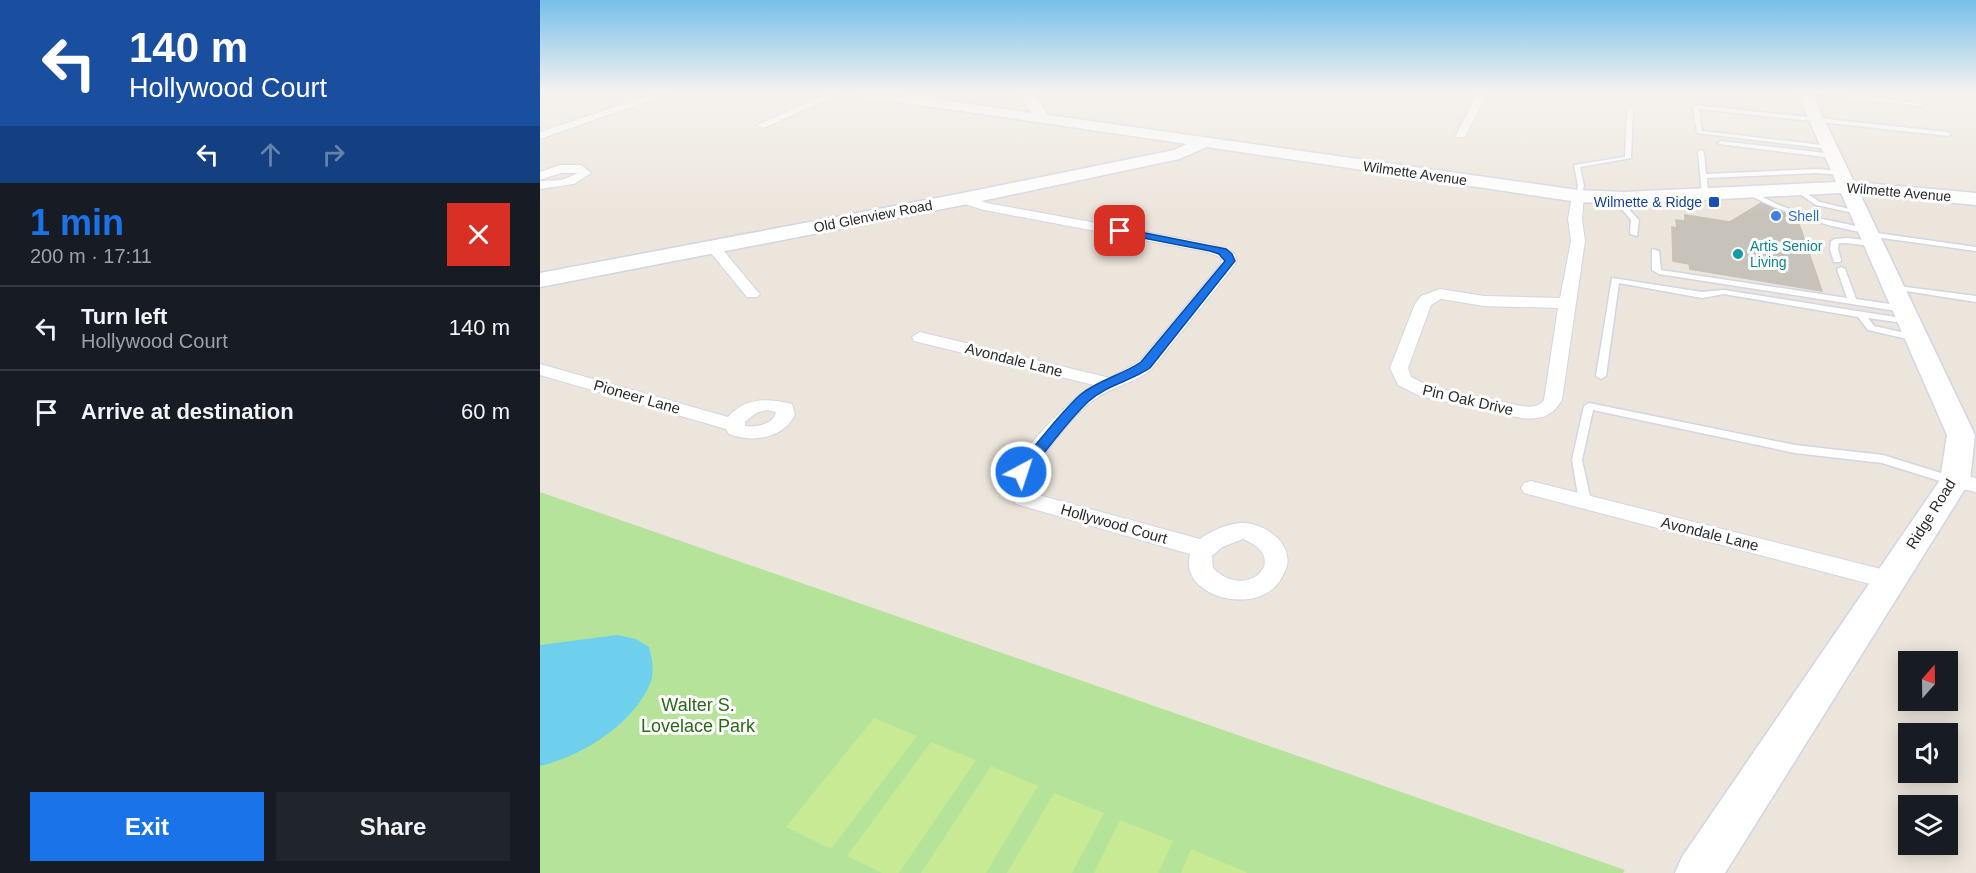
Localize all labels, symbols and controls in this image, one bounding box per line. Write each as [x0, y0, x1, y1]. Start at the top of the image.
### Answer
icon: left [30, 24, 108, 102]
text: 140 m [129, 24, 248, 71]
text: Hollywood Court [129, 73, 327, 103]
icon: left [191, 138, 224, 171]
icon: ahead [254, 138, 287, 171]
icon: right [317, 138, 350, 171]
street label: Wilmette Avenue [1362, 158, 1468, 188]
street label: Wilmette Avenue [1846, 179, 1952, 205]
place label: Wilmette & Ridge [1594, 194, 1702, 210]
marker: Wilmette & Ridge [1707, 195, 1721, 209]
street label: Old Glenview Road [812, 197, 934, 235]
text: 1 min [30, 202, 124, 243]
button: close [447, 203, 510, 266]
pin [1094, 205, 1145, 256]
place label: Shell [1788, 208, 1819, 224]
marker: Shell [1769, 209, 1783, 223]
icon: arrive [1103, 214, 1136, 247]
place label: Artis Senior Living [1750, 238, 1823, 270]
text: 200 m · 17:11 [30, 245, 152, 267]
marker: Artis Senior Living [1731, 247, 1745, 261]
text: Turn left [81, 304, 167, 329]
icon: left [30, 312, 63, 345]
text: 140 m [449, 315, 510, 340]
text: Hollywood Court [81, 330, 228, 352]
street label: Avondale Lane [964, 339, 1065, 380]
street label: Pioneer Lane [592, 376, 682, 417]
street label: Pin Oak Drive [1421, 381, 1515, 418]
icon: arrive [30, 396, 63, 429]
text: Arrive at destination [81, 399, 294, 424]
text: 60 m [461, 399, 510, 424]
position arrow [989, 440, 1053, 504]
street label: Ridge Road [1902, 476, 1959, 552]
street label: Hollywood Court [1059, 500, 1170, 547]
street label: Avondale Lane [1660, 513, 1761, 554]
north arrow [1898, 651, 1958, 711]
map controls [1898, 651, 1958, 855]
park label: Walter S. Lovelace Park [641, 695, 756, 736]
button: sound [1898, 723, 1958, 783]
button: Exit [30, 792, 264, 861]
button: Share [276, 792, 510, 861]
button: layers [1898, 795, 1958, 855]

